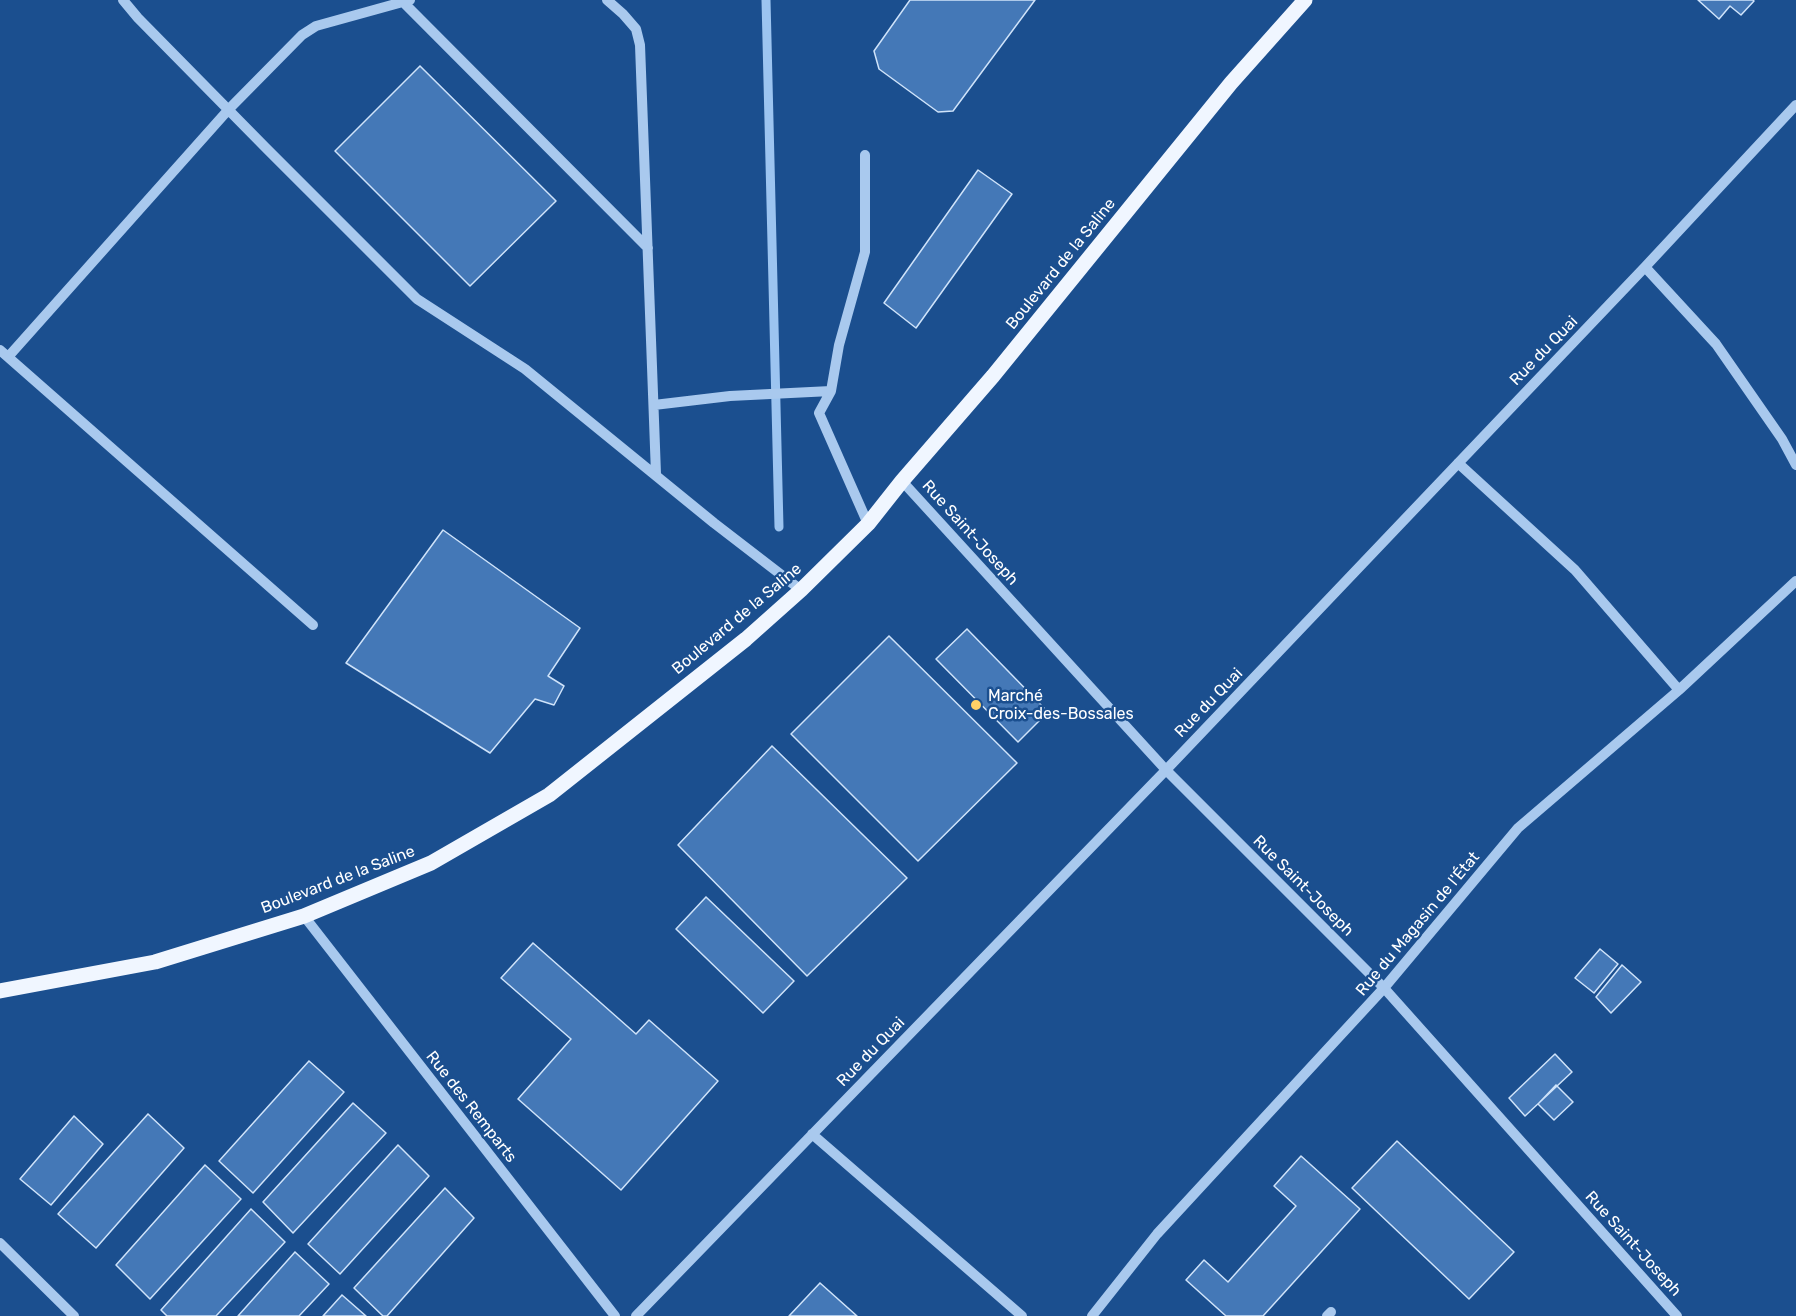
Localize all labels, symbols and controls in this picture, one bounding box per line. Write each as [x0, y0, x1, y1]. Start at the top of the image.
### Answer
street label: Boulevard de la Saline [1002, 195, 1120, 333]
street label: Rue du Quai [1506, 312, 1582, 390]
street label: Rue Saint-Joseph [918, 477, 1022, 589]
street label: Boulevard de la Saline [668, 559, 806, 679]
street label: Rue du Quai [1171, 664, 1247, 742]
place label: Marché Croix-des-Bossales [988, 686, 1134, 724]
marker: Marché Croix-des-Bossales [969, 698, 983, 712]
street label: Rue Saint-Joseph [1249, 832, 1357, 940]
street label: Boulevard de la Saline [258, 842, 418, 918]
street label: Rue du Magasin de l'État [1352, 848, 1484, 1000]
street label: Rue du Quai [833, 1013, 909, 1091]
street label: Rue des Remparts [422, 1048, 520, 1166]
street label: Rue Saint-Joseph [1581, 1188, 1685, 1300]

